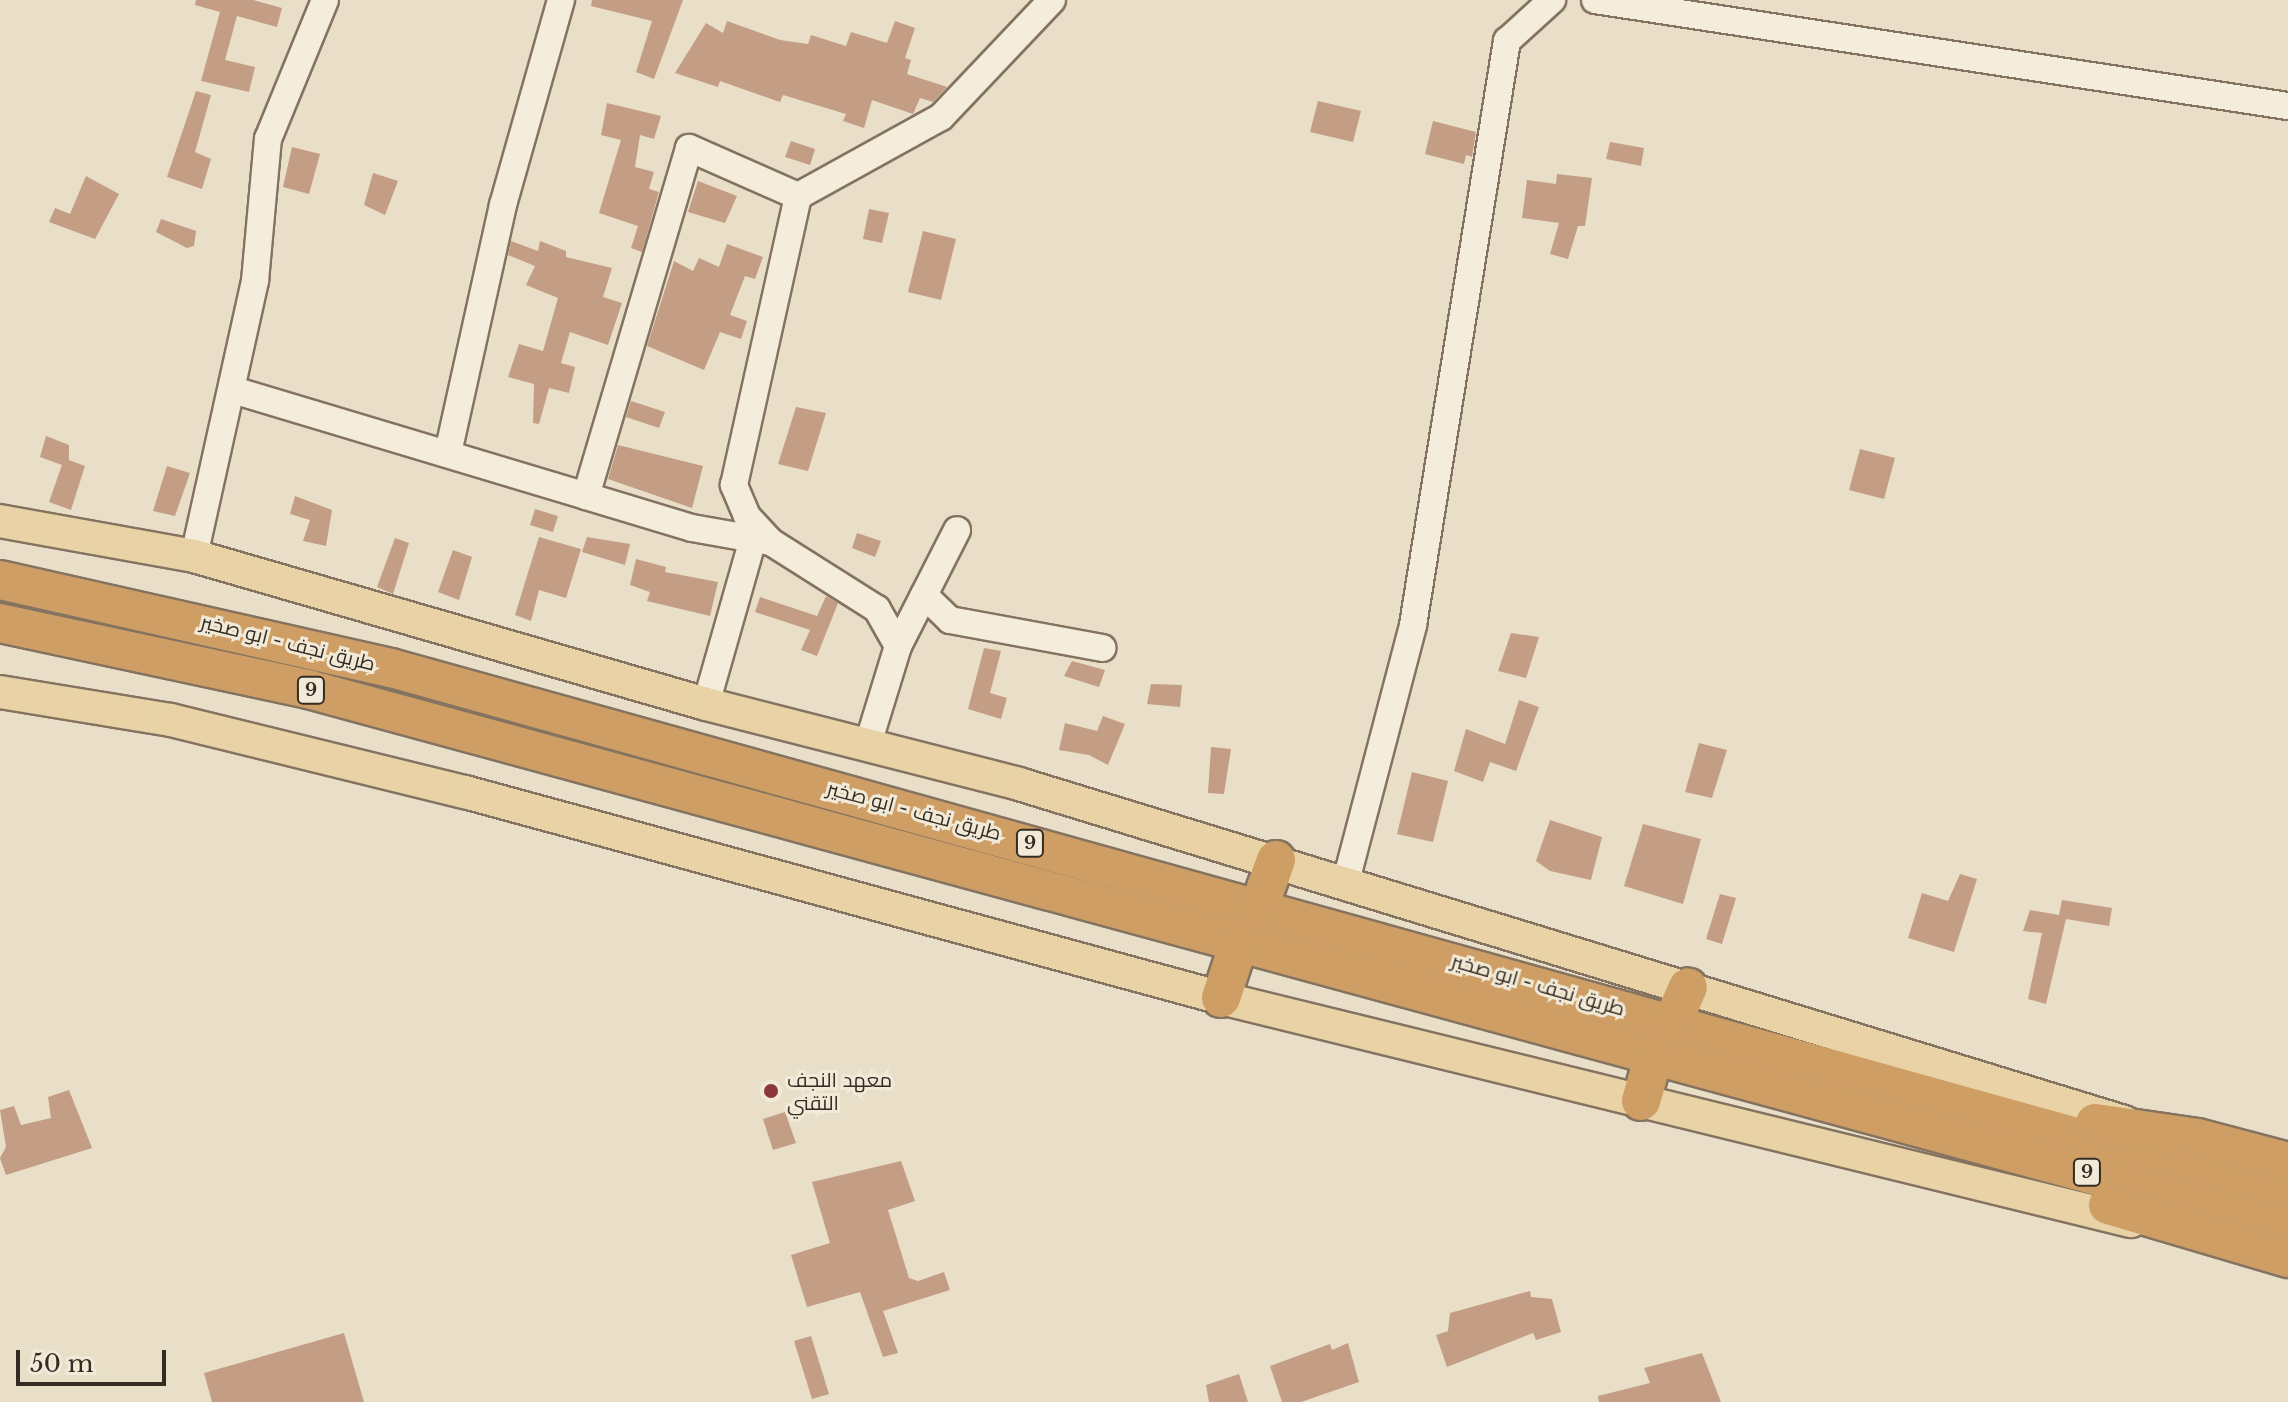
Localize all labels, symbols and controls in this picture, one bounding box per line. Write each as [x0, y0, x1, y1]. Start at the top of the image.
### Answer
street label: طريق نجف - ابو صخير [198, 610, 378, 676]
road number: 9 [295, 676, 327, 704]
street label: طريق نجف - ابو صخير [824, 776, 1004, 846]
road number: 9 [1014, 829, 1046, 857]
street label: طريق نجف - ابو صخير [1449, 949, 1627, 1021]
place label: معهد النجف التقني [787, 1068, 892, 1115]
marker: معهد النجف التقني [762, 1082, 780, 1100]
road number: 9 [2071, 1158, 2103, 1186]
scale bar [20, 1334, 170, 1384]
text: 50 m [30, 1349, 93, 1378]

